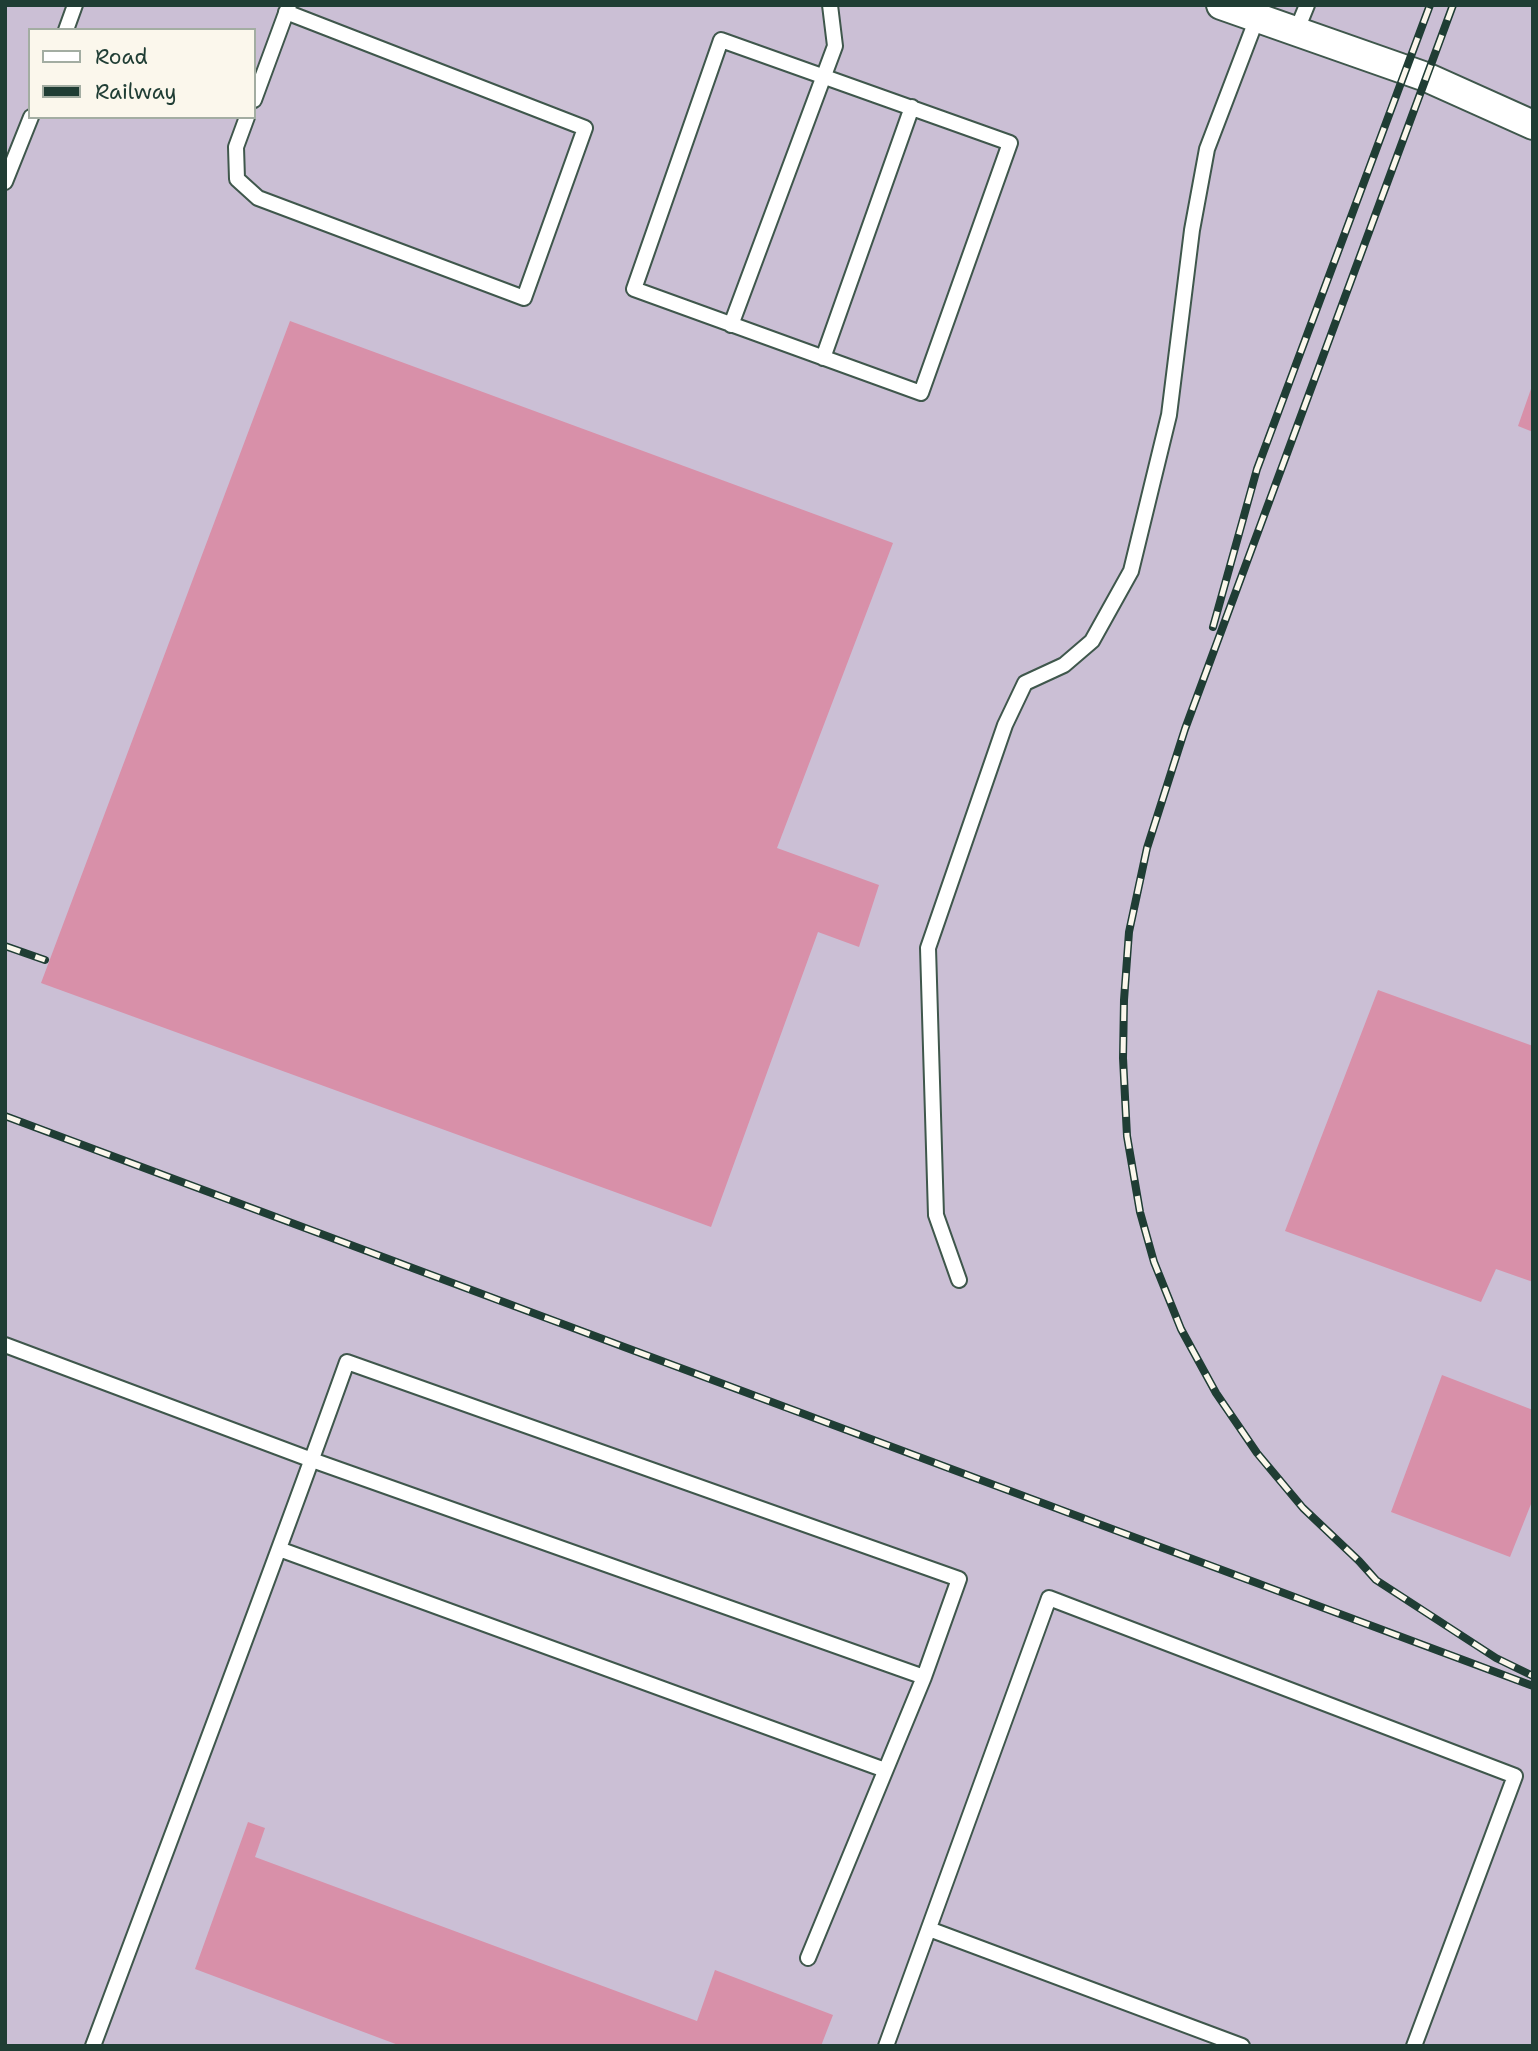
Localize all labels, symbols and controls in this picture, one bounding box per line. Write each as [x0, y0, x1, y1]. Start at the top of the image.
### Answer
legend [28, 28, 256, 119]
text: Road [95, 43, 148, 71]
text: Railway [95, 78, 177, 106]

